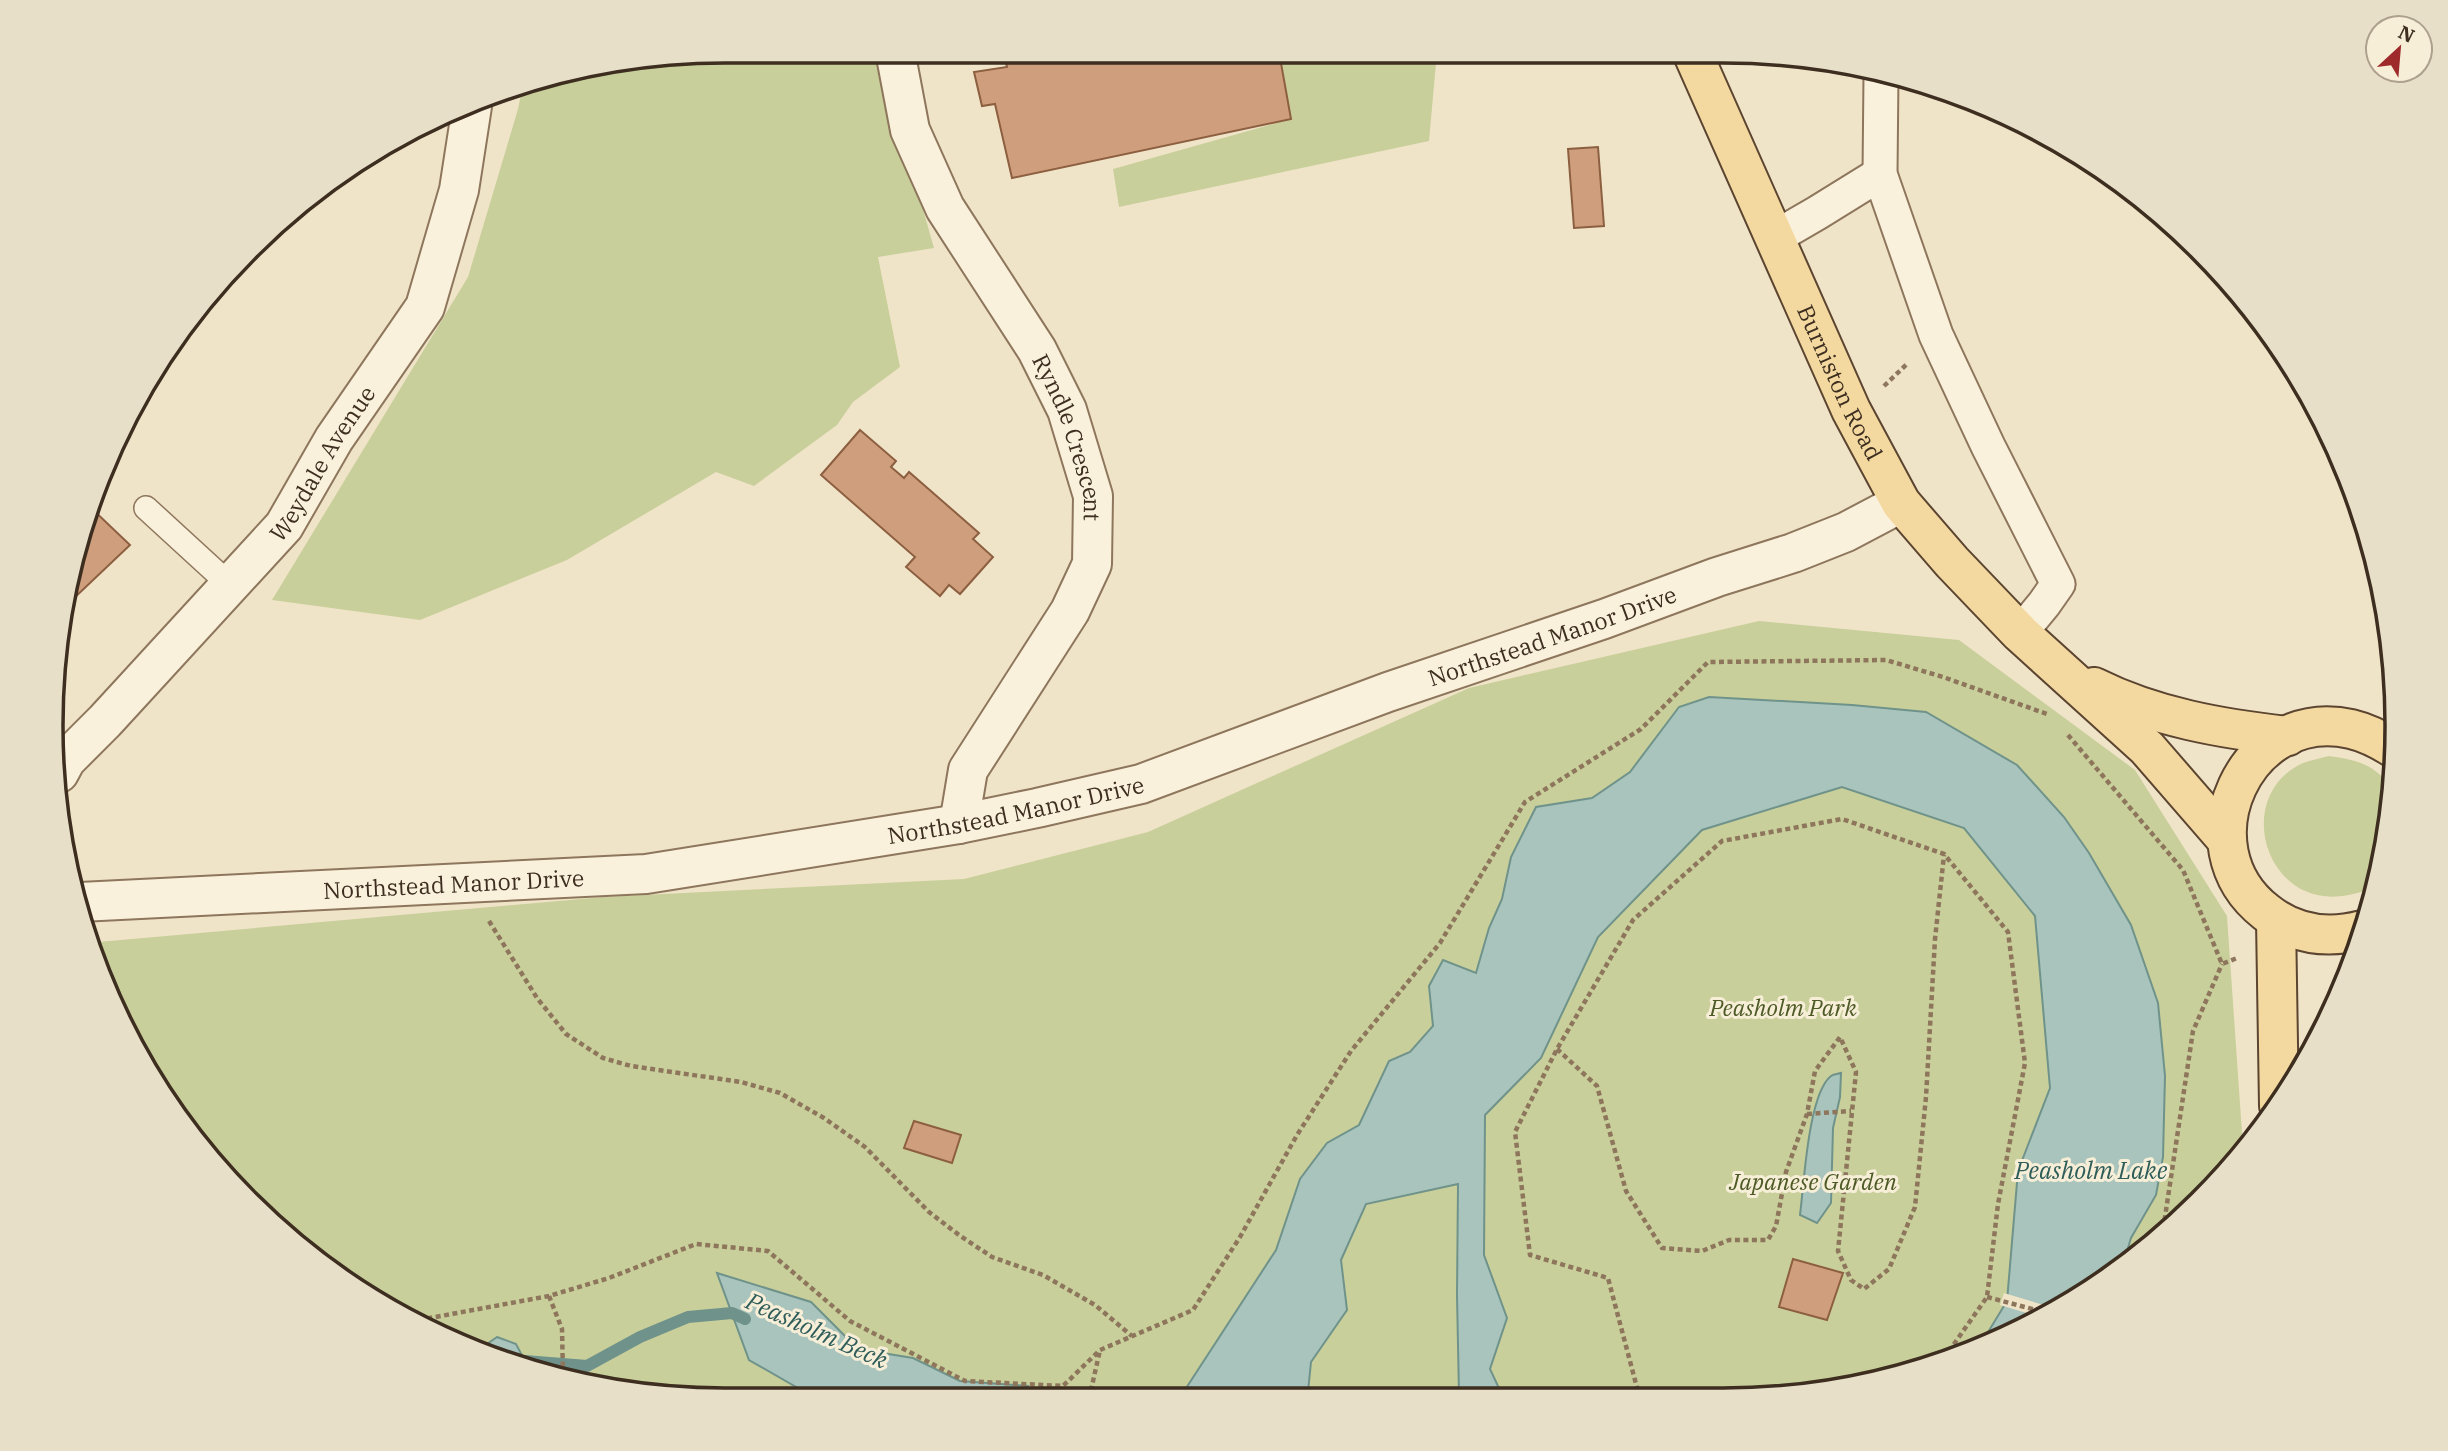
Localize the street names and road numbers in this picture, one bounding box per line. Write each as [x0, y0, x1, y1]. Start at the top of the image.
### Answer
street label: Burniston Road [1791, 300, 1890, 465]
street label: Ryndle Crescent [1026, 349, 1108, 521]
street label: Weydale Avenue [263, 380, 381, 547]
street label: Northstead Manor Drive [1424, 578, 1681, 693]
street label: Northstead Manor Drive [885, 769, 1147, 850]
street label: Northstead Manor Drive [322, 862, 585, 905]

